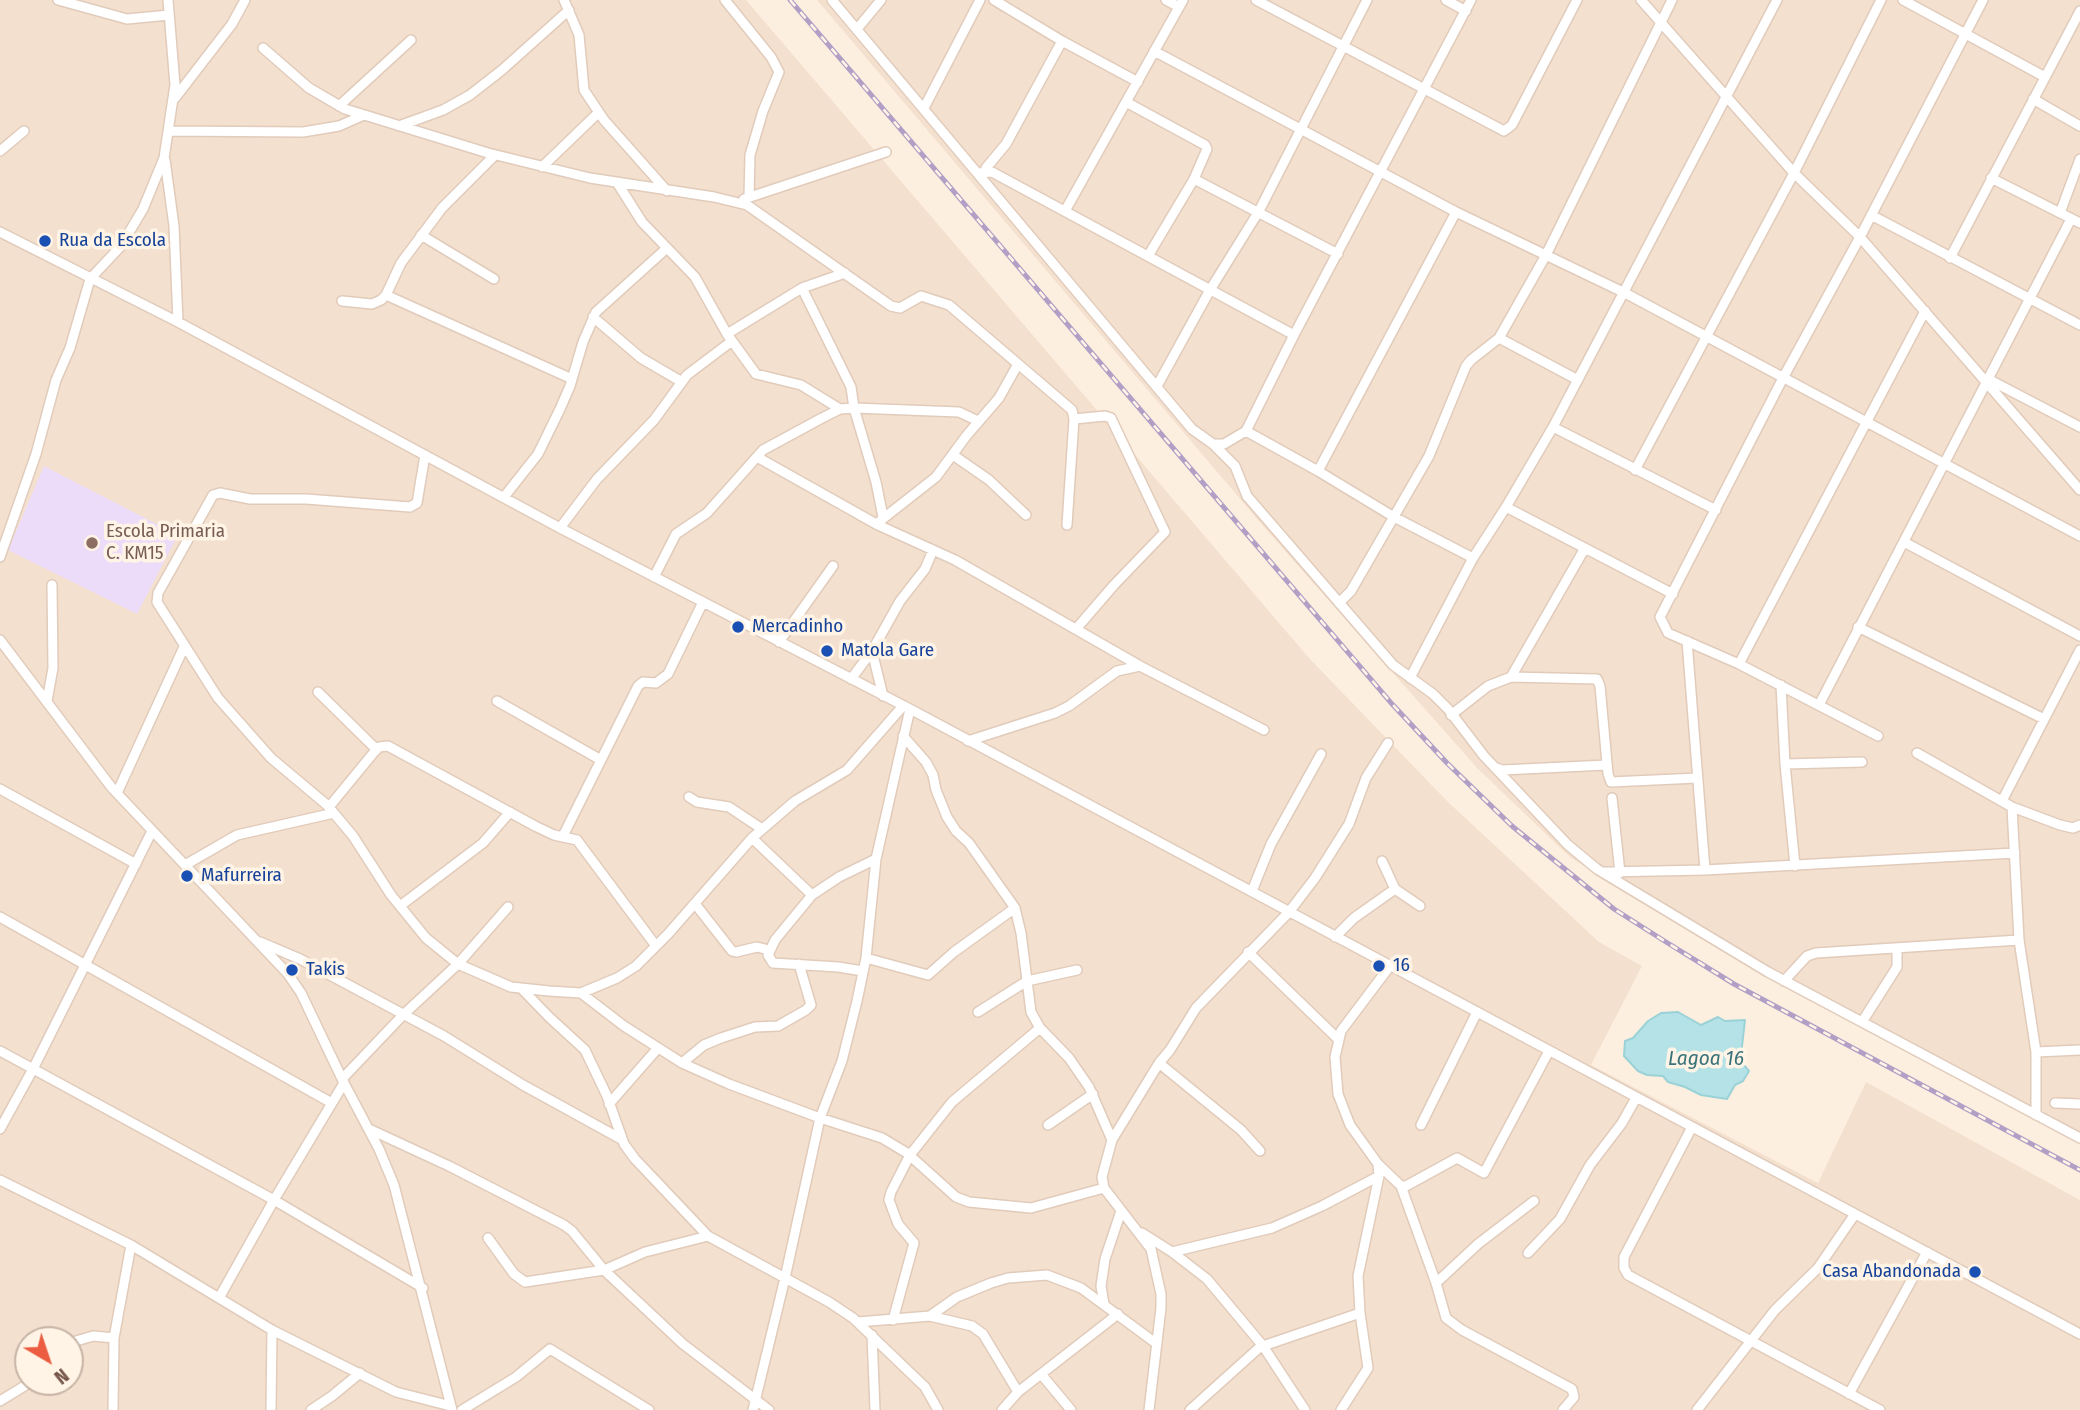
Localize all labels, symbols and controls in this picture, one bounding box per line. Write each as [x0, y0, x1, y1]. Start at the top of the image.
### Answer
place label: Rua da Escola [59, 230, 166, 252]
marker: Rua da Escola [37, 233, 53, 249]
place label: Escola Primaria C. KM15 [106, 521, 225, 565]
marker: Escola Primaria C. KM15 [84, 535, 100, 551]
place label: Mercadinho [752, 616, 843, 638]
marker: Mercadinho [730, 619, 746, 635]
place label: Matola Gare [841, 640, 934, 662]
marker: Matola Gare [819, 643, 835, 659]
place label: Mafurreira [201, 865, 282, 887]
marker: Mafurreira [179, 868, 195, 884]
place label: 16 [1393, 955, 1410, 977]
marker: 16 [1371, 958, 1387, 974]
place label: Takis [306, 959, 345, 981]
marker: Takis [284, 962, 300, 978]
water label: Lagoa 16 [1668, 1046, 1744, 1072]
place label: Casa Abandonada [1822, 1261, 1961, 1283]
marker: Casa Abandonada [1967, 1264, 1983, 1280]
north arrow [14, 1326, 84, 1396]
text: N [50, 1364, 73, 1389]

